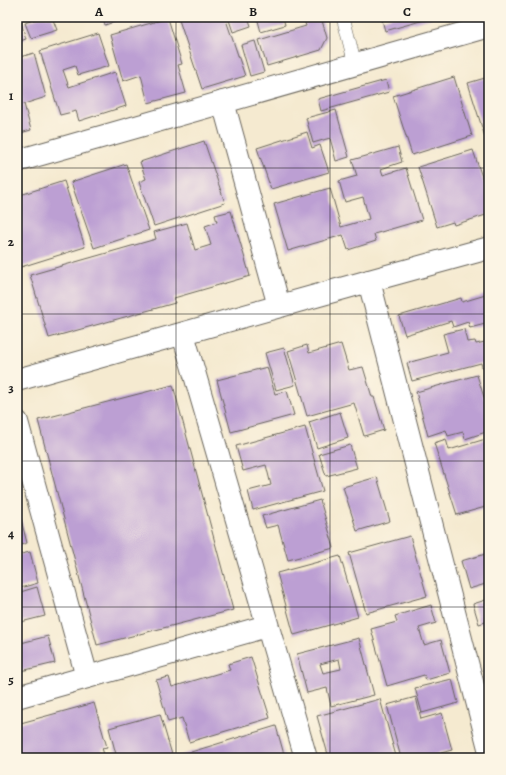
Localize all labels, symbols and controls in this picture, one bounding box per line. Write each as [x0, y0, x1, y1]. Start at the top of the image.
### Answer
text: A [94, 3, 104, 20]
text: B [249, 3, 257, 20]
text: C [403, 3, 411, 20]
text: 1 [9, 87, 14, 104]
text: 2 [8, 233, 15, 250]
text: 3 [8, 379, 14, 396]
text: 4 [8, 525, 14, 542]
text: 5 [8, 671, 14, 688]

